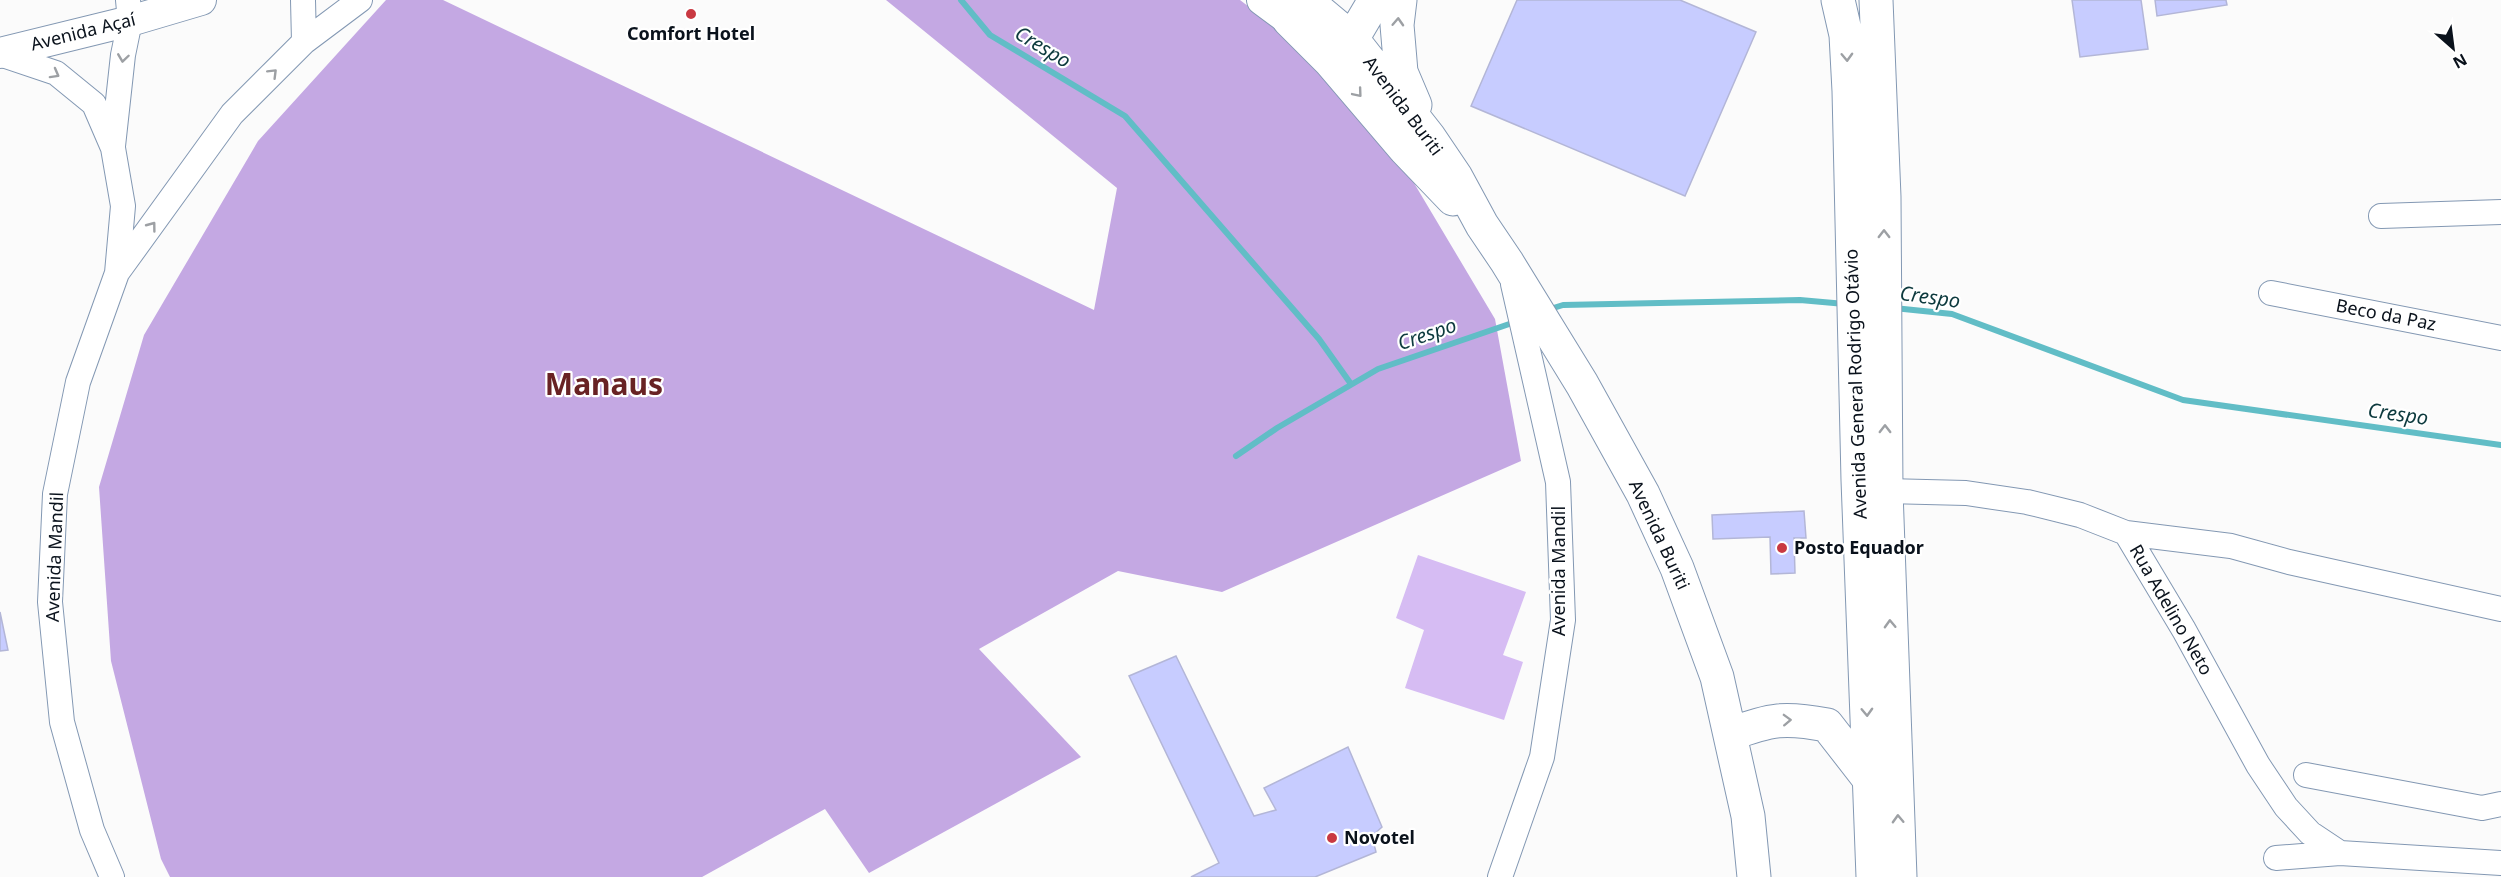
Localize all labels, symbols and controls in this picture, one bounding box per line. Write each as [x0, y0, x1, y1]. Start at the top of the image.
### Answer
street label: Avenida Açaí [28, 6, 138, 56]
marker: Comfort Hotel [684, 7, 698, 21]
one-way arrow [1391, 17, 1404, 26]
north arrow [2423, 18, 2483, 78]
water label: Crespo [1010, 19, 1076, 74]
place label: Comfort Hotel [627, 21, 755, 45]
text: N [2449, 48, 2471, 74]
street label: Avenida Buriti [1359, 51, 1449, 160]
one-way arrow [118, 53, 130, 62]
one-way arrow [1841, 53, 1854, 62]
one-way arrow [49, 67, 59, 78]
one-way arrow [266, 70, 277, 80]
one-way arrow [1351, 86, 1362, 97]
one-way arrow [145, 222, 156, 233]
one-way arrow [1878, 229, 1890, 238]
street label: Avenida General Rodrigo Otávio [1838, 248, 1872, 520]
water label: Crespo [1898, 279, 1962, 314]
street label: Beco da Paz [2334, 293, 2438, 335]
water label: Crespo [1394, 311, 1460, 356]
district label: Manaus [545, 363, 663, 404]
water label: Crespo [2366, 396, 2430, 431]
one-way arrow [1879, 424, 1891, 433]
street label: Avenida Buriti [1624, 476, 1696, 593]
street label: Avenida Mandil [40, 491, 68, 623]
street label: Avenida Mandil [1546, 506, 1570, 636]
place label: Posto Equador [1794, 535, 1924, 559]
street label: Rua Adelino Neto [2125, 540, 2219, 679]
marker: Posto Equador [1775, 541, 1789, 555]
one-way arrow [1884, 619, 1896, 628]
one-way arrow [1861, 707, 1874, 716]
one-way arrow [1783, 713, 1792, 726]
one-way arrow [1891, 814, 1904, 823]
place label: Novotel [1344, 825, 1415, 849]
marker: Novotel [1325, 831, 1339, 845]

